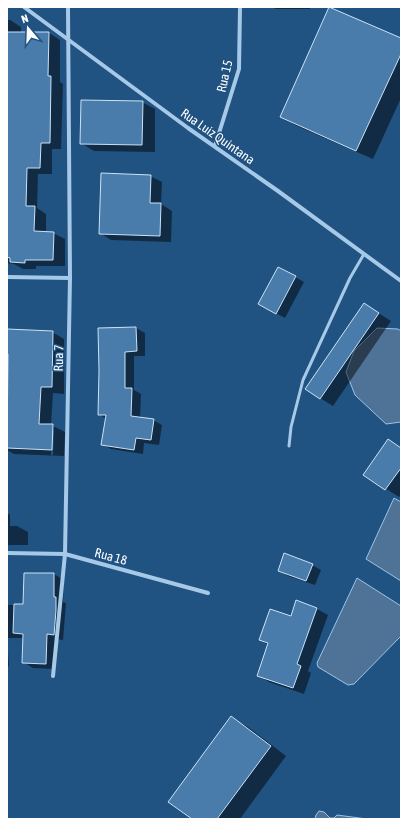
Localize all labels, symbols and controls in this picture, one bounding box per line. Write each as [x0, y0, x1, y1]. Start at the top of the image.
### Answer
north arrow [8, 8, 48, 48]
text: N [20, 12, 30, 25]
street label: Rua 15 [213, 58, 235, 94]
street label: Rua Luiz Quintana [178, 105, 258, 167]
street label: Rua 7 [51, 345, 66, 371]
street label: Rua 18 [93, 545, 129, 568]

